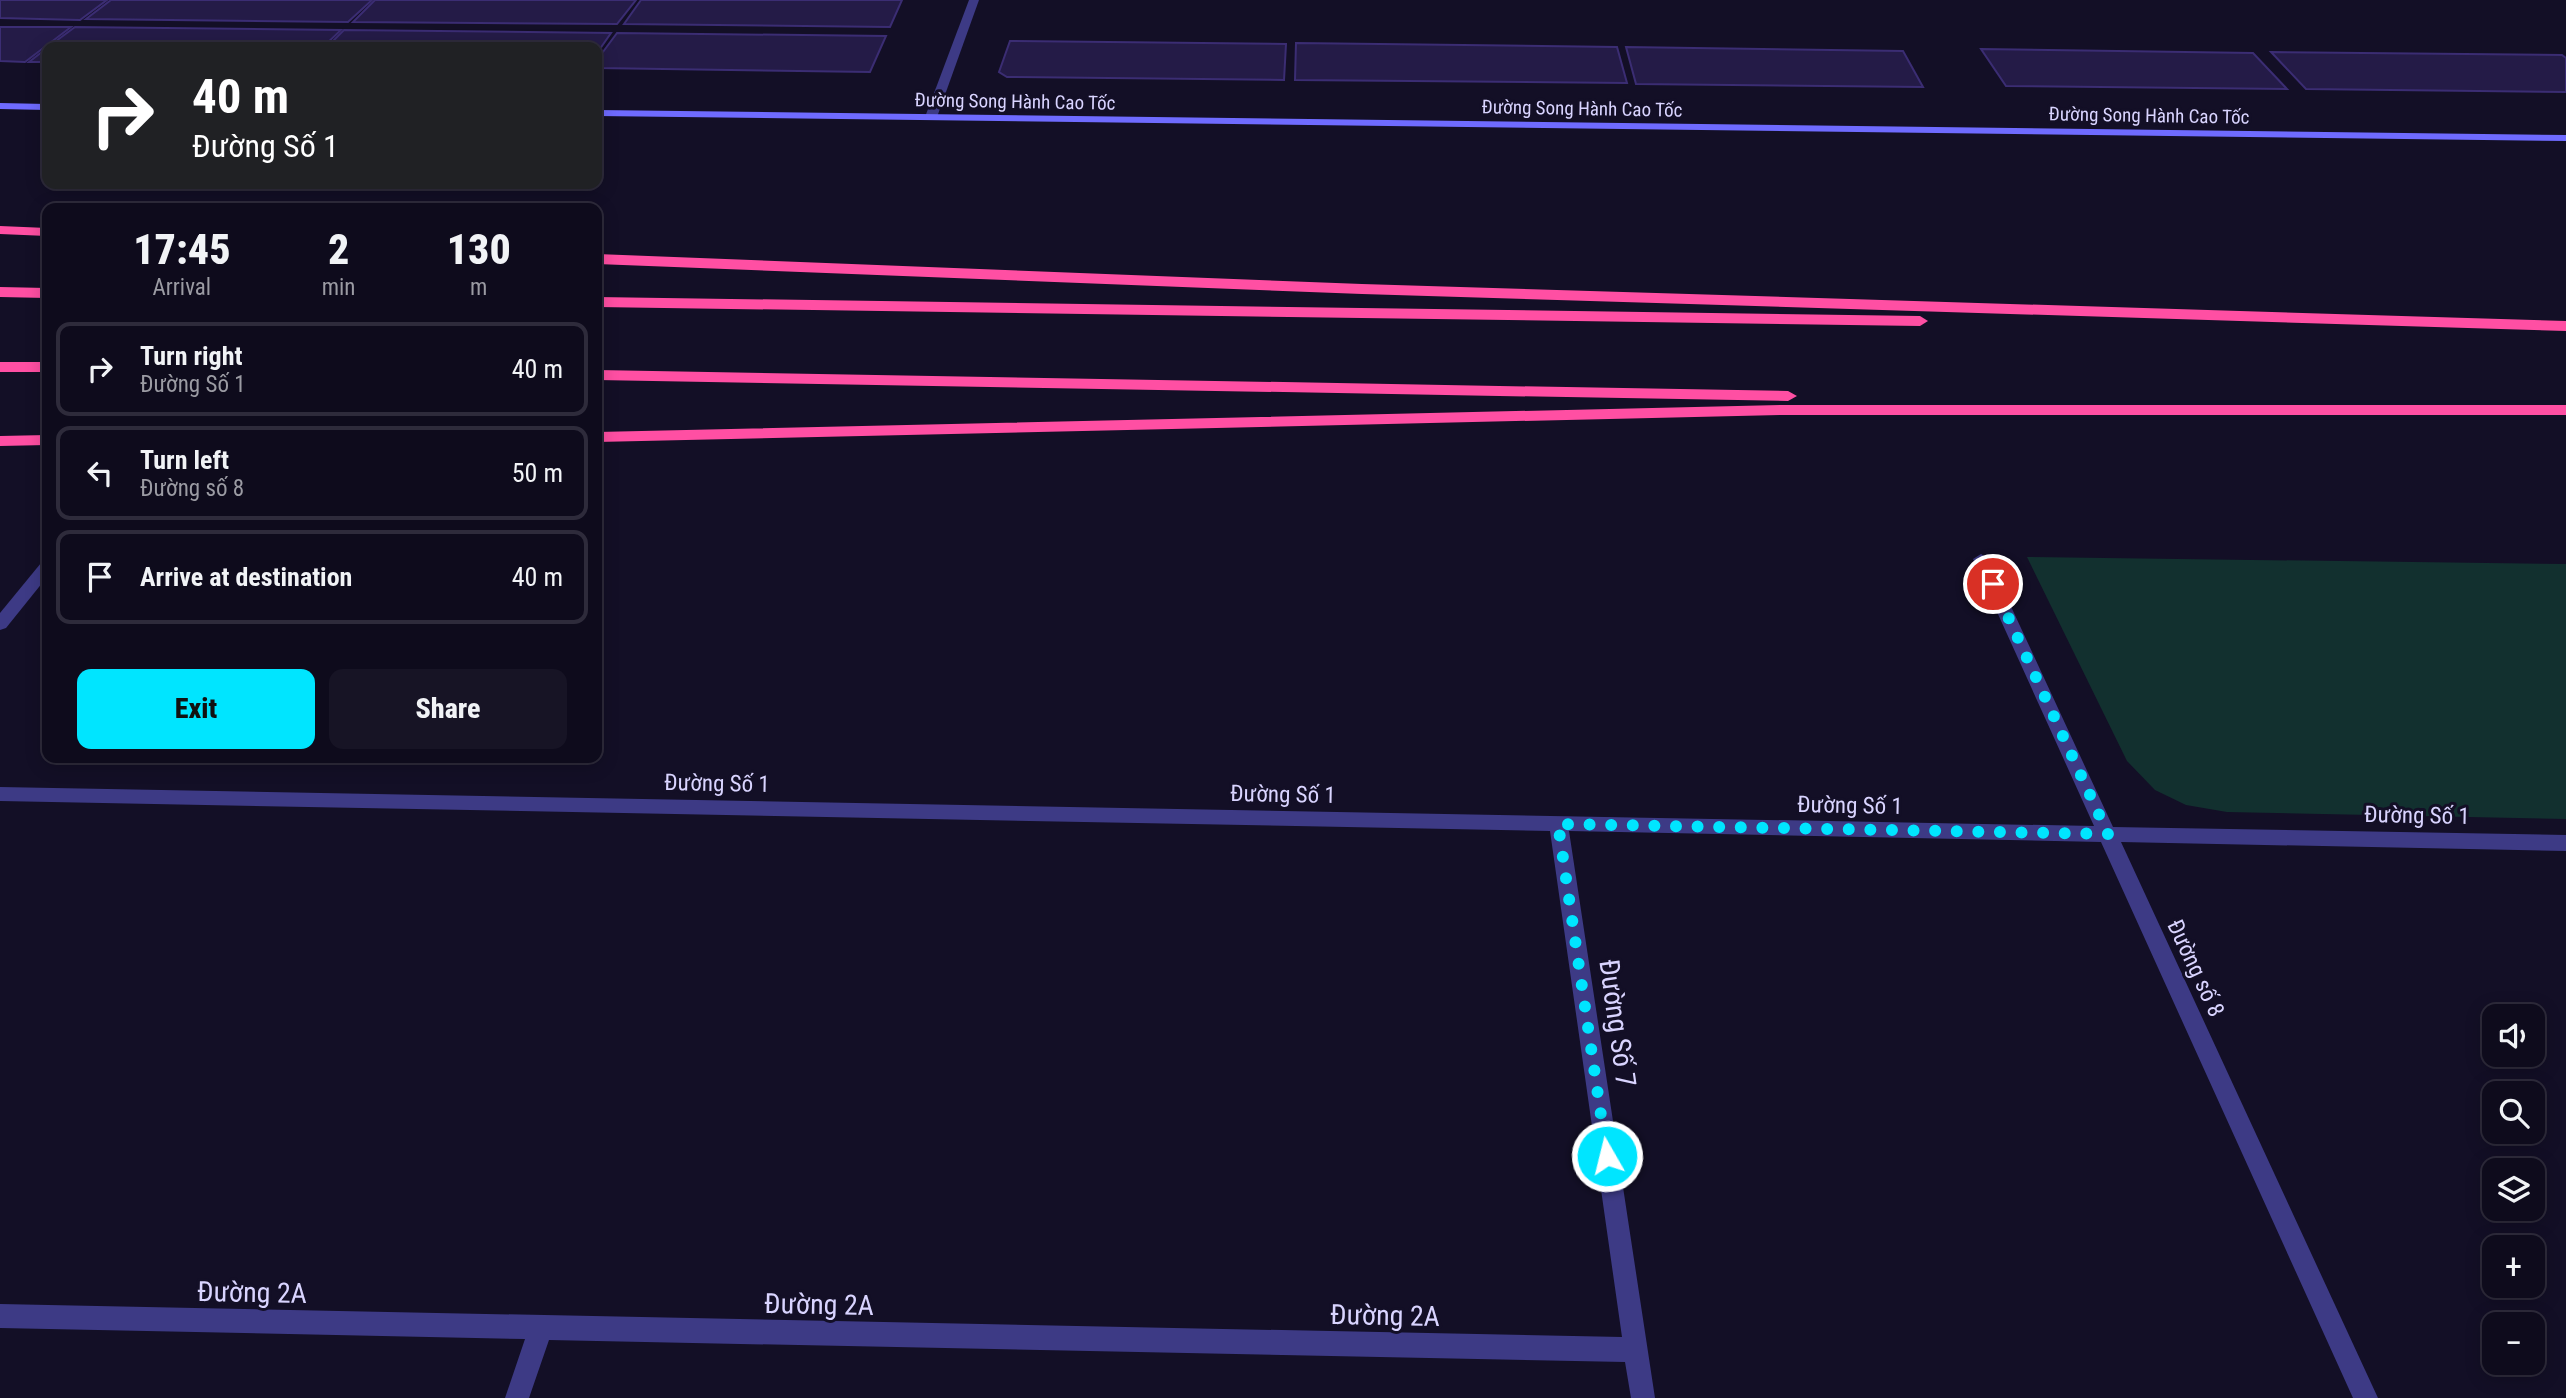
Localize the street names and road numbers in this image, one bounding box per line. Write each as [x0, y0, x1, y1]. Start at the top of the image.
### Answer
street label: Đường Song Hành Cao Tốc [914, 88, 1116, 115]
street label: Đường Song Hành Cao Tốc [1481, 95, 1683, 122]
street label: Đường Song Hành Cao Tốc [2048, 102, 2250, 129]
street label: Đường Số 1 [664, 769, 770, 798]
street label: Đường Số 1 [1230, 780, 1336, 809]
street label: Đường Số 1 [1797, 791, 1903, 820]
street label: Đường Số 1 [2364, 801, 2470, 830]
street label: Đường số 8 [2161, 915, 2230, 1021]
street label: Đường Số 7 [1592, 957, 1643, 1089]
street label: Đường 2A [197, 1275, 307, 1310]
street label: Đường 2A [764, 1287, 874, 1322]
street label: Đường 2A [1330, 1298, 1440, 1333]

